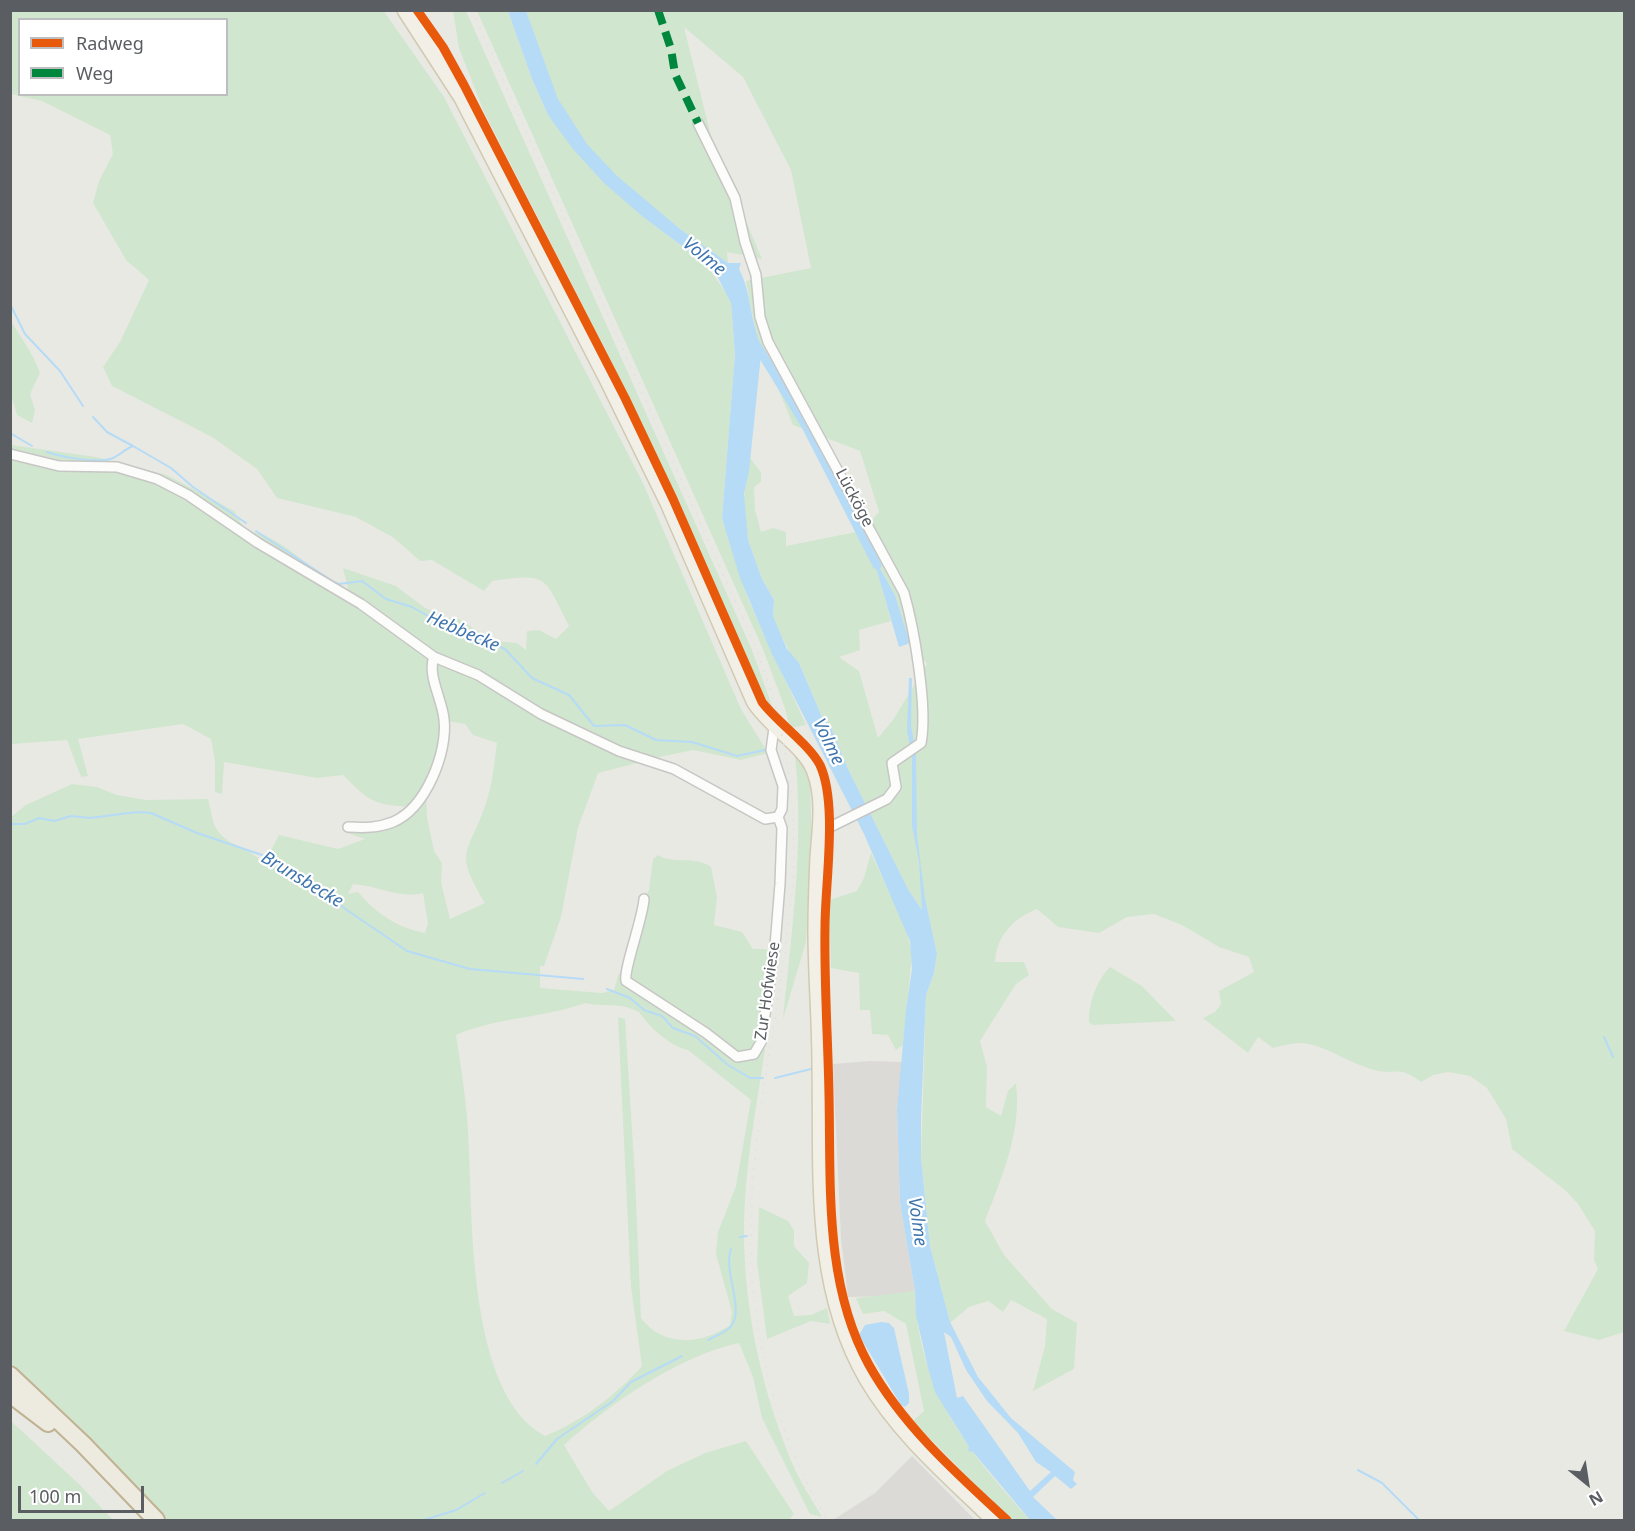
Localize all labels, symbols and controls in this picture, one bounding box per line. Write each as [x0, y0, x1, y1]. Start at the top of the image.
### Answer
legend [18, 18, 228, 96]
text: Radweg [76, 31, 144, 55]
text: Weg [76, 61, 114, 85]
water label: Volme [678, 233, 730, 281]
street label: Lücköge [831, 466, 877, 530]
water label: Hebbecke [423, 607, 503, 657]
water label: Volme [808, 715, 848, 769]
water label: Brunsbecke [257, 847, 347, 913]
street label: Zur Hofwiese [752, 941, 784, 1041]
water label: Volme [903, 1196, 931, 1248]
north arrow [1557, 1453, 1617, 1513]
scale bar [21, 1474, 147, 1512]
text: 100 m [29, 1484, 81, 1508]
text: N [1585, 1486, 1607, 1511]

